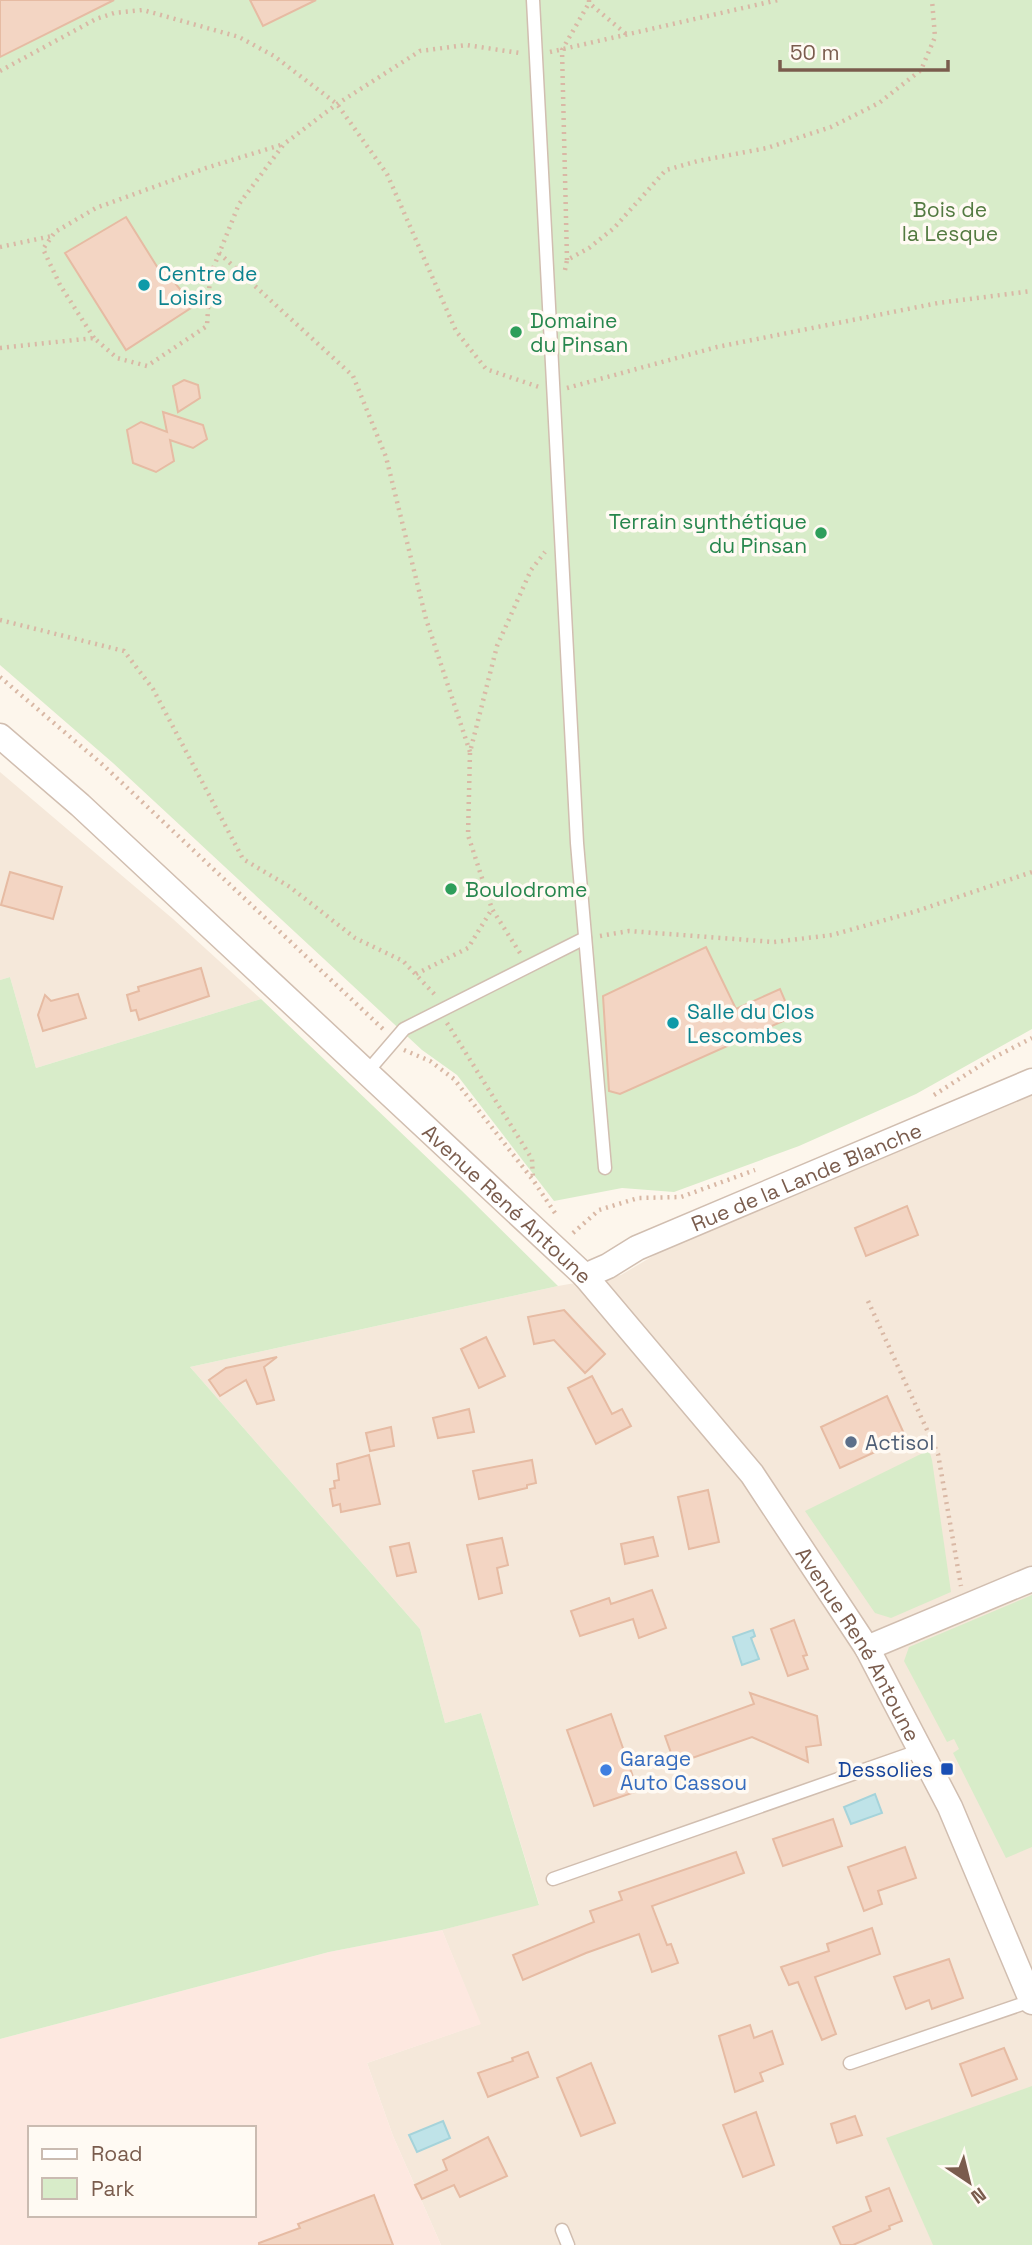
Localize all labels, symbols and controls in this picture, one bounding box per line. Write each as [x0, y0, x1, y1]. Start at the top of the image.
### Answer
scale bar [780, 28, 948, 72]
text: 50 m [790, 39, 840, 66]
park label: Bois de la Lesque [902, 196, 998, 247]
place label: Centre de Loisirs [158, 260, 257, 311]
marker: Centre de Loisirs [136, 277, 152, 293]
place label: Domaine du Pinsan [530, 307, 628, 358]
marker: Domaine du Pinsan [508, 324, 524, 340]
place label: Terrain synthétique du Pinsan [609, 508, 807, 559]
marker: Terrain synthétique du Pinsan [813, 525, 829, 541]
place label: Boulodrome [465, 876, 587, 903]
marker: Boulodrome [443, 881, 459, 897]
place label: Salle du Clos Lescombes [687, 998, 815, 1049]
marker: Salle du Clos Lescombes [665, 1015, 681, 1031]
street label: Rue de la Lande Blanche [687, 1116, 926, 1237]
street label: Avenue René Antoune [417, 1118, 598, 1289]
place label: Actisol [865, 1429, 934, 1456]
marker: Actisol [843, 1434, 859, 1450]
street label: Avenue René Antoune [790, 1541, 927, 1746]
place label: Garage Auto Cassou [620, 1745, 747, 1796]
place label: Dessolies [838, 1756, 933, 1783]
marker: Dessolies [939, 1761, 955, 1777]
marker: Garage Auto Cassou [598, 1762, 614, 1778]
legend [28, 2126, 256, 2217]
text: Road [91, 2140, 143, 2167]
north arrow [934, 2147, 1004, 2217]
text: Park [91, 2175, 135, 2202]
text: N [966, 2182, 991, 2209]

